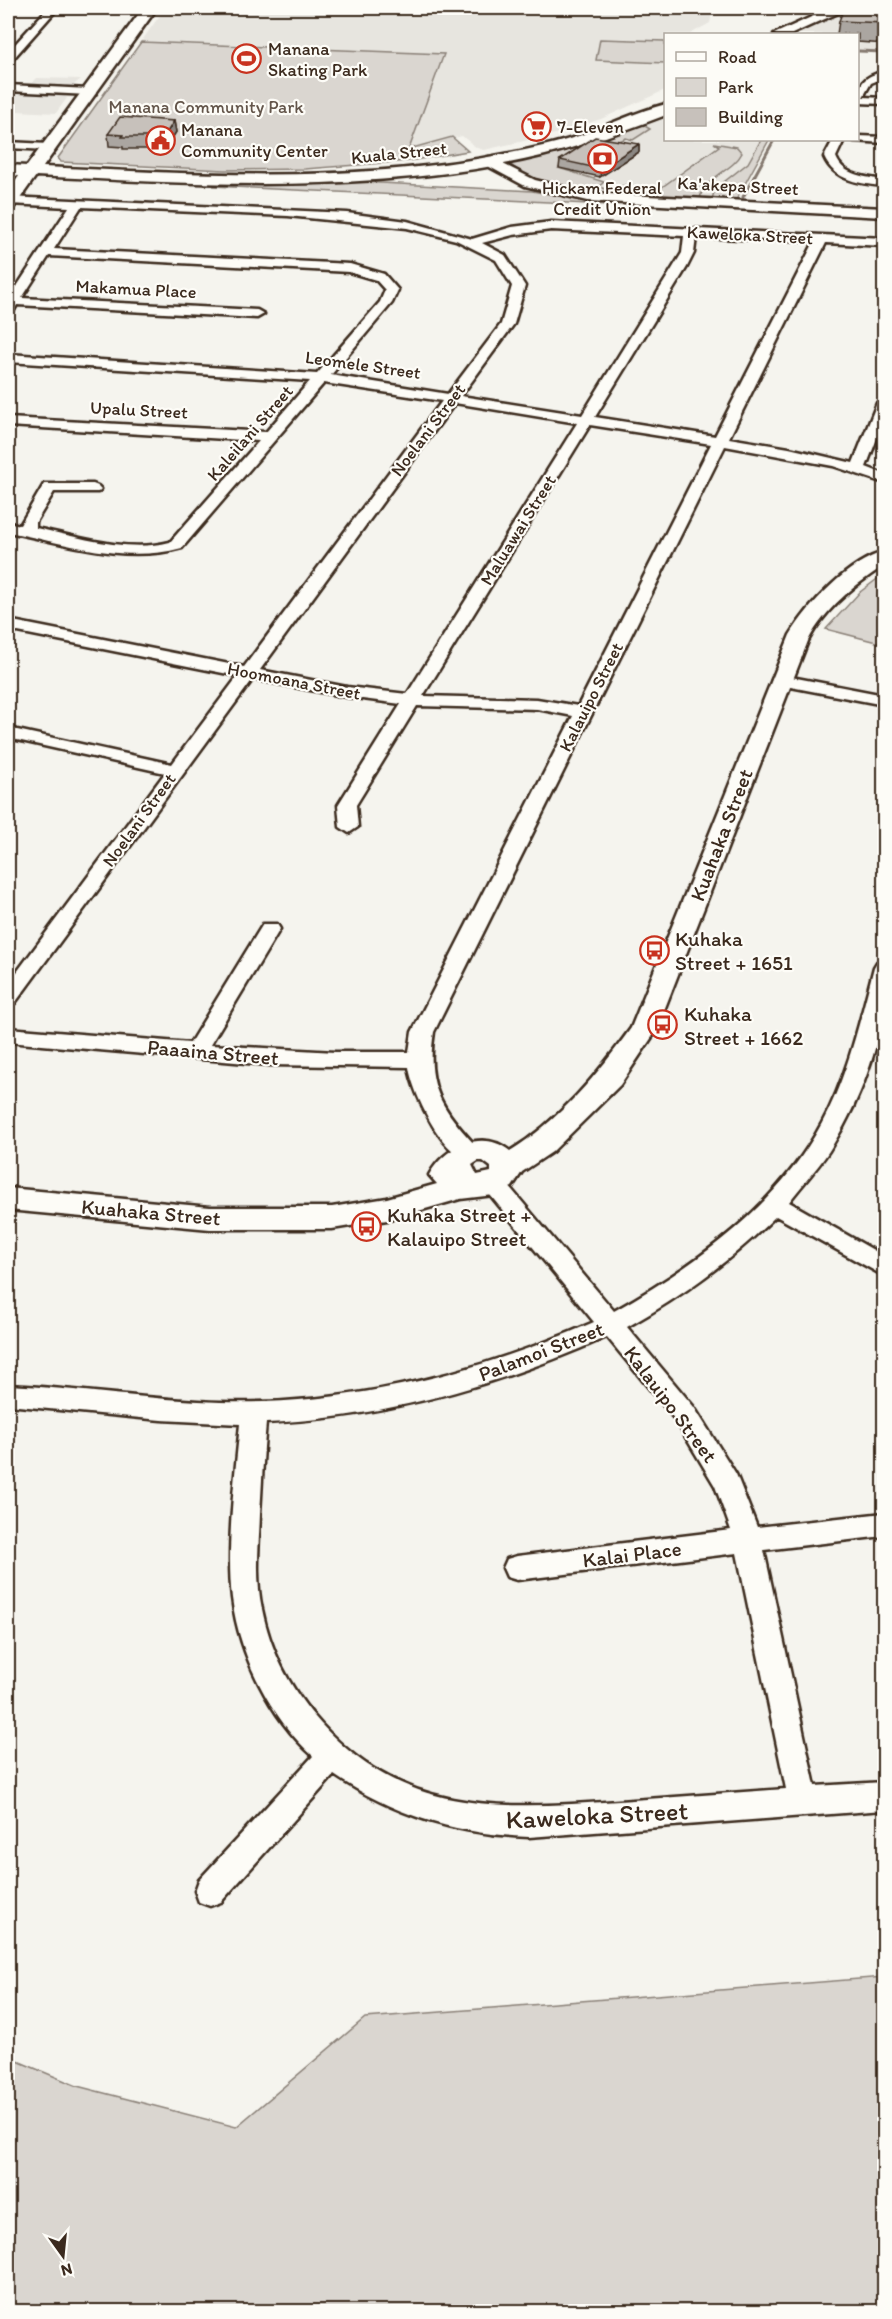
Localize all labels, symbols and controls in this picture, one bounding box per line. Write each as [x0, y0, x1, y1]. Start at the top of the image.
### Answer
legend [664, 33, 859, 141]
place label: Manana Skating Park [268, 38, 368, 81]
sports icon: Manana Skating Park [231, 43, 263, 75]
text: Road [718, 46, 757, 68]
text: Park [718, 76, 753, 98]
park label: Manana Community Park [108, 96, 304, 118]
text: Building [718, 106, 784, 128]
supermarket icon: 7-Eleven [520, 111, 552, 143]
place label: 7-Eleven [557, 116, 624, 138]
place label: Manana Community Center [181, 119, 328, 162]
public building icon: Manana Community Center [144, 124, 176, 156]
street label: Kuala Street [350, 137, 448, 169]
bank icon: Hickam Federal Credit Union [586, 143, 618, 175]
street label: Ka'akepa Street [677, 172, 799, 200]
place label: Hickam Federal Credit Union [542, 177, 662, 220]
street label: Kaweloka Street [686, 221, 814, 249]
street label: Makamua Place [75, 275, 197, 303]
street label: Leomele Street [304, 346, 422, 384]
street label: Noelani Street [386, 379, 470, 481]
street label: Kaleilani Street [202, 380, 298, 486]
street label: Upalu Street [90, 396, 189, 424]
street label: Maluawai Street [475, 470, 561, 589]
street label: Kalauipo Street [554, 639, 628, 755]
street label: Hoomoana Street [226, 657, 363, 705]
street label: Kuahaka Street [684, 765, 758, 905]
street label: Noelani Street [98, 769, 181, 871]
place label: Kuhaka Street + 1651 [675, 926, 793, 975]
bus stop icon: Kuhaka Street + 1651 [638, 934, 670, 966]
place label: Kuhaka Street + 1662 [684, 1001, 803, 1050]
bus stop icon: Kuhaka Street + 1662 [647, 1009, 679, 1041]
street label: Paaaina Street [146, 1034, 280, 1070]
street label: Kuahaka Street [80, 1193, 222, 1231]
place label: Kuhaka Street + Kalauipo Street [387, 1202, 532, 1251]
bus stop icon: Kuhaka Street + Kalauipo Street [350, 1210, 382, 1242]
street label: Palamoi Street [475, 1316, 607, 1386]
street label: Kalauipo Street [619, 1341, 723, 1467]
street label: Kalai Place [581, 1536, 683, 1572]
street label: Kaweloka Street [505, 1794, 689, 1836]
north arrow [33, 2226, 93, 2286]
text: N [59, 2259, 74, 2281]

